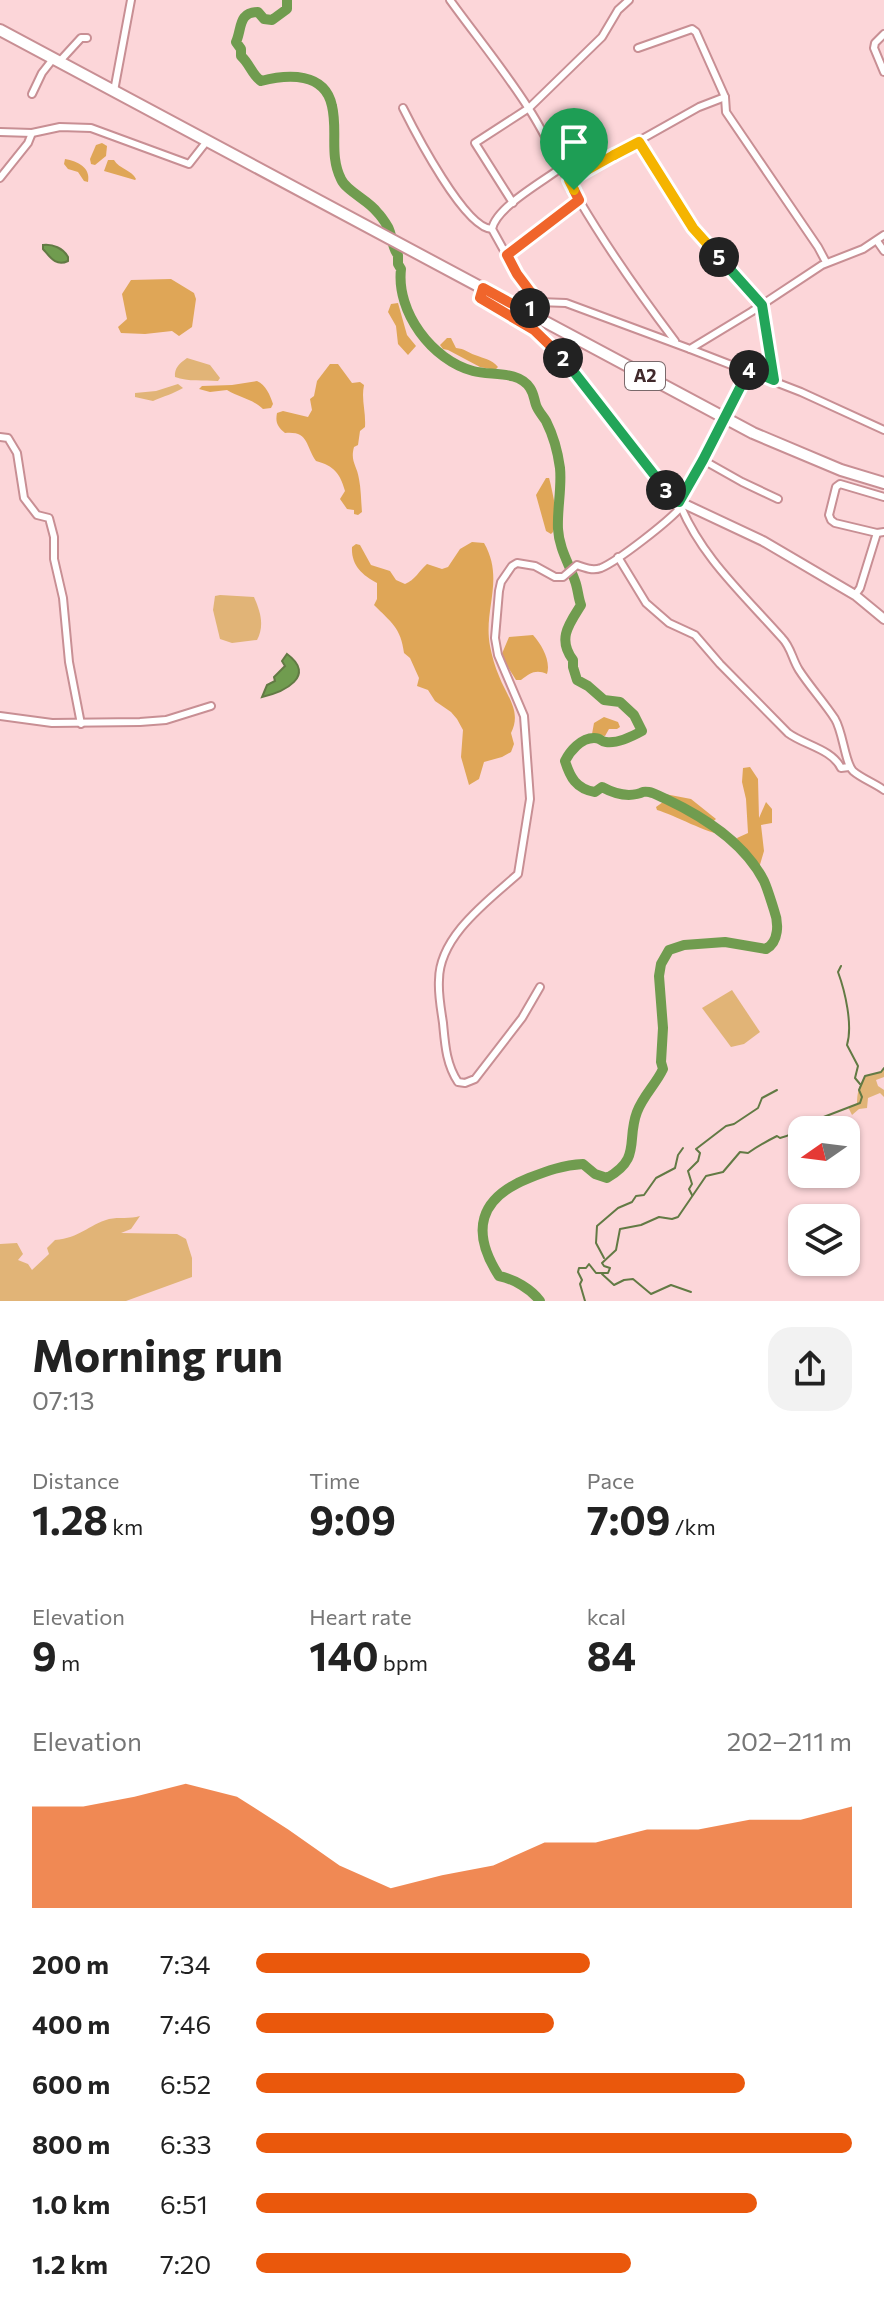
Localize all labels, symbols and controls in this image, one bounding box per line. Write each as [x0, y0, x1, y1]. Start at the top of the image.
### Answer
pin [540, 108, 608, 190]
icon: arrive [552, 120, 596, 164]
pin: 5 [699, 237, 739, 277]
text: 5 [713, 243, 725, 270]
pin: 1 [510, 288, 550, 328]
text: 1 [525, 294, 535, 321]
pin: 2 [543, 338, 583, 378]
text: 2 [557, 344, 569, 371]
pin: 4 [729, 350, 769, 390]
text: 4 [742, 356, 756, 383]
road number: A2 [625, 362, 665, 390]
pin: 3 [646, 470, 686, 510]
text: 3 [660, 476, 672, 503]
north arrow [788, 1116, 860, 1188]
map controls [788, 1116, 860, 1276]
button: layers [788, 1204, 860, 1276]
text: Morning run [32, 1327, 283, 1381]
button: share [768, 1327, 852, 1411]
text: 07:13 [32, 1384, 95, 1415]
text: Distance [32, 1467, 119, 1494]
text: Time [309, 1467, 360, 1494]
text: Pace [587, 1467, 634, 1494]
text: 1.28 [32, 1494, 108, 1543]
text: 9:09 [309, 1494, 396, 1543]
text: 7:09 [587, 1494, 670, 1543]
text: km [108, 1513, 143, 1540]
text: /km [670, 1513, 716, 1540]
text: Elevation [32, 1603, 125, 1630]
text: Heart rate [309, 1603, 412, 1630]
text: kcal [587, 1603, 626, 1630]
text: 9 [32, 1630, 57, 1679]
text: 140 [309, 1630, 379, 1679]
text: 84 [587, 1630, 636, 1679]
text: m [57, 1649, 80, 1676]
text: bpm [379, 1649, 428, 1676]
text: Elevation [32, 1725, 142, 1756]
text: 202–211 m [727, 1725, 852, 1756]
text: 200 m [32, 1948, 109, 1979]
text: 7:34 [160, 1948, 210, 1979]
text: 400 m [32, 2008, 110, 2039]
text: 7:46 [160, 2008, 211, 2039]
text: 600 m [32, 2068, 110, 2099]
text: 6:52 [160, 2068, 211, 2099]
text: 800 m [32, 2128, 110, 2159]
text: 6:33 [160, 2128, 212, 2159]
text: 1.0 km [32, 2188, 110, 2219]
text: 6:51 [160, 2188, 208, 2219]
text: 1.2 km [32, 2248, 108, 2279]
text: 7:20 [160, 2248, 211, 2279]

